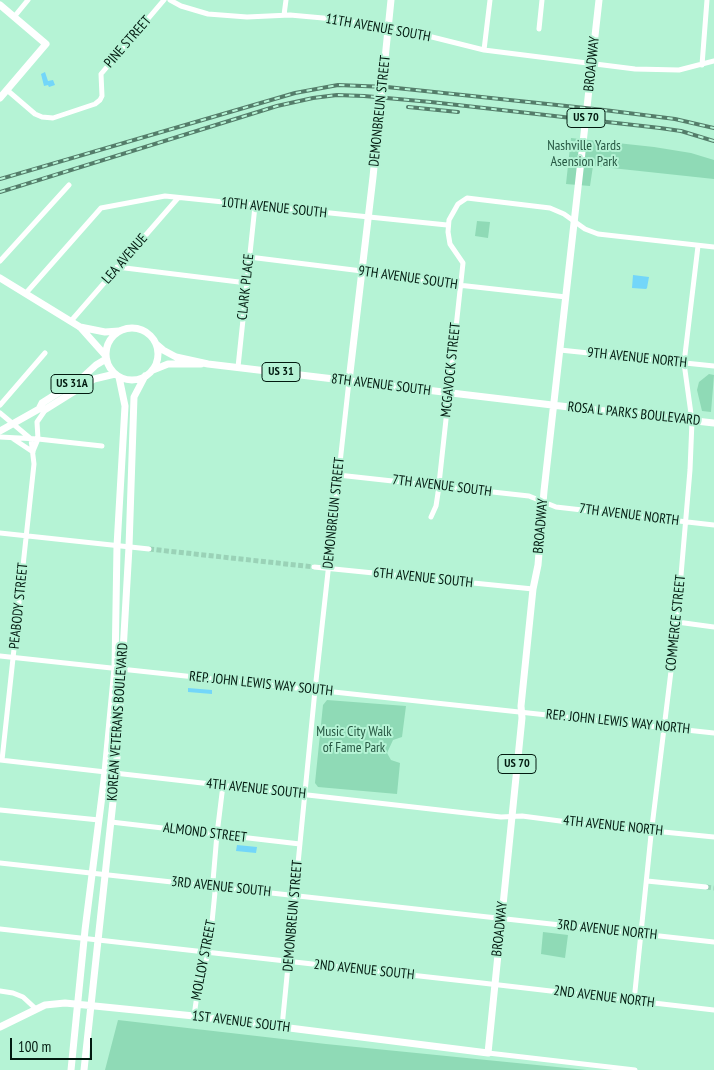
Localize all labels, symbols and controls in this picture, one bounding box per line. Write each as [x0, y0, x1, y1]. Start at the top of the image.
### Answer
street label: 11TH AVENUE SOUTH [324, 10, 432, 46]
street label: PINE STREET [101, 13, 155, 71]
street label: BROADWAY [581, 36, 603, 92]
street label: DEMONBREUN STREET [366, 55, 394, 167]
road number: US 70 [567, 109, 605, 128]
park label: Nashville Yards Asension Park [547, 138, 621, 170]
street label: 10TH AVENUE SOUTH [220, 194, 328, 222]
street label: LEA AVENUE [99, 231, 151, 287]
street label: CLARK PLACE [234, 253, 258, 321]
street label: 9TH AVENUE SOUTH [357, 263, 459, 293]
street label: MCGAVOCK STREET [438, 322, 464, 418]
street label: 9TH AVENUE NORTH [586, 344, 688, 372]
road number: US 31 [262, 362, 300, 382]
street label: 8TH AVENUE SOUTH [330, 371, 432, 399]
road number: US 31A [51, 374, 93, 394]
street label: ROSA L PARKS BOULEVARD [567, 399, 701, 429]
street label: DEMONBREUN STREET [320, 457, 348, 569]
street label: 7TH AVENUE SOUTH [391, 472, 493, 500]
street label: BROADWAY [530, 498, 552, 554]
street label: 7TH AVENUE NORTH [578, 501, 680, 529]
street label: PEABODY STREET [6, 562, 32, 650]
street label: 6TH AVENUE SOUTH [372, 564, 474, 592]
street label: COMMERCE STREET [663, 574, 689, 672]
street label: KOREAN VETERANS BOULEVARD [104, 642, 132, 802]
street label: REP. JOHN LEWIS WAY SOUTH [188, 668, 334, 700]
street label: REP. JOHN LEWIS WAY NORTH [545, 706, 691, 738]
park label: Music City Walk of Fame Park [316, 724, 392, 756]
road number: US 70 [498, 754, 536, 774]
street label: 4TH AVENUE SOUTH [205, 775, 307, 803]
street label: 4TH AVENUE NORTH [562, 812, 664, 840]
street label: ALMOND STREET [162, 820, 248, 846]
street label: DEMONBREUN STREET [280, 860, 306, 972]
street label: 3RD AVENUE SOUTH [170, 873, 272, 901]
street label: BROADWAY [489, 901, 511, 957]
street label: 3RD AVENUE NORTH [556, 916, 658, 944]
street label: MOLLOY STREET [188, 919, 220, 1001]
street label: 2ND AVENUE SOUTH [313, 956, 415, 984]
street label: 2ND AVENUE NORTH [553, 982, 655, 1012]
street label: 1ST AVENUE SOUTH [191, 1008, 291, 1036]
scale bar [12, 1028, 95, 1060]
text: 100 m [18, 1037, 51, 1056]

